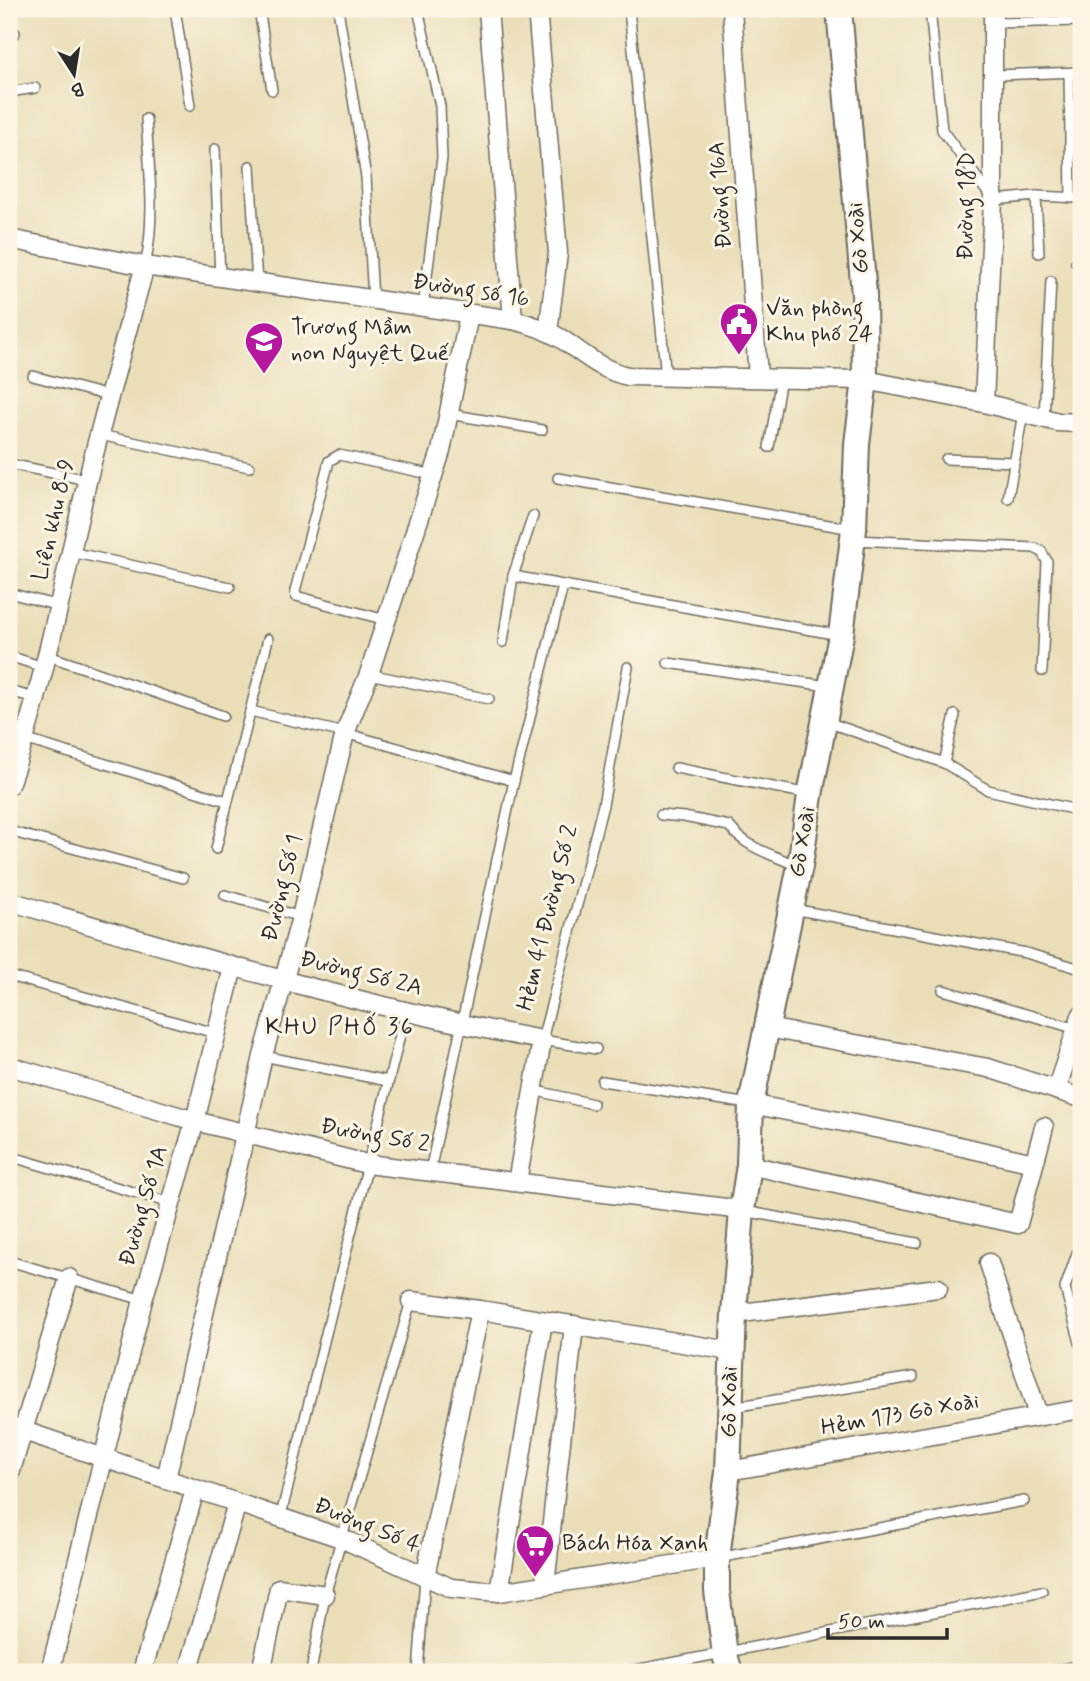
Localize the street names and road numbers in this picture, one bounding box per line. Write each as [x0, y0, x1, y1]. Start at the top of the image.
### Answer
street label: Đường 16A [702, 140, 742, 250]
street label: Đường 18D [951, 152, 985, 260]
street label: Gò Xoài [841, 201, 877, 275]
street label: Đường số 16 [410, 267, 532, 317]
street label: Liên khu 8-9 [25, 456, 83, 584]
street label: Gò Xoài [783, 804, 823, 880]
street label: Hẻm 41 Đường Số 2 [510, 822, 588, 1015]
street label: Đường Số 1 [255, 831, 313, 945]
street label: Đường Số 2A [296, 944, 425, 1006]
street label: Đường Số 2 [318, 1112, 432, 1162]
street label: Đường Số 1A [112, 1142, 177, 1270]
street label: Gò Xoài [714, 1366, 746, 1438]
street label: Hẻm 173 Gò Xoài [819, 1386, 981, 1444]
street label: Đường Số 4 [309, 1491, 425, 1563]

